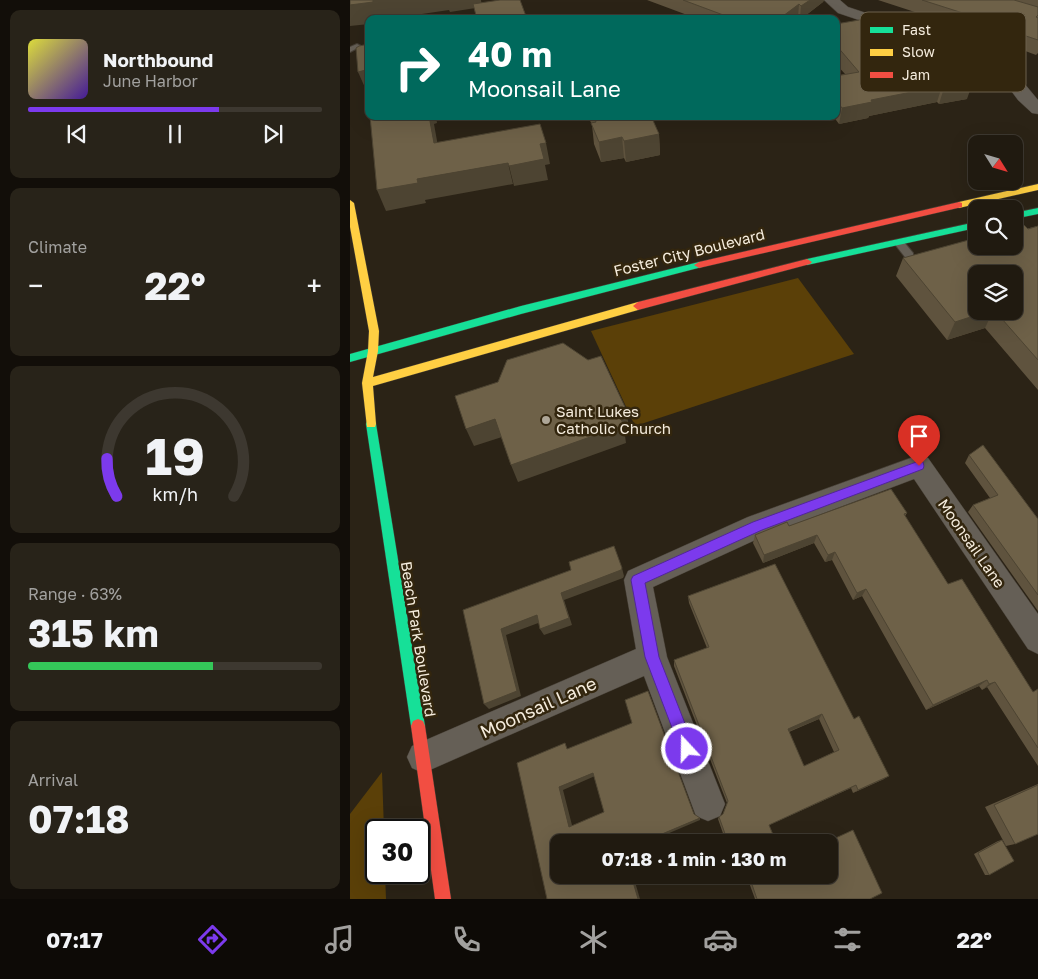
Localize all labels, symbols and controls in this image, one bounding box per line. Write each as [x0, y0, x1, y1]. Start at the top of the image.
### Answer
legend [860, 12, 1026, 92]
text: Fast [902, 21, 931, 38]
text: 40 m [468, 33, 552, 75]
icon: right [385, 35, 450, 100]
text: Slow [902, 43, 935, 60]
text: Northbound [103, 48, 213, 71]
text: Jam [902, 66, 930, 83]
text: June Harbor [103, 71, 198, 91]
text: Moonsail Lane [468, 75, 621, 102]
icon: previous [63, 120, 91, 148]
icon: pause [161, 120, 189, 148]
icon: next [259, 120, 287, 148]
north arrow [968, 135, 1022, 190]
map controls [968, 135, 1023, 320]
button: search [968, 200, 1023, 255]
street label: Foster City Boulevard [612, 224, 766, 280]
text: Climate [28, 237, 87, 257]
text: 22° [144, 263, 206, 308]
button: layers [968, 265, 1023, 320]
text: − [28, 269, 43, 302]
text: + [307, 269, 322, 302]
place label: Saint Lukes Catholic Church [556, 402, 671, 437]
marker: Saint Lukes Catholic Church [540, 414, 552, 426]
pin [898, 415, 940, 466]
icon: arrive [905, 422, 933, 450]
text: 19 [145, 424, 205, 486]
text: km/h [152, 483, 198, 505]
street label: Moonsail Lane [935, 495, 1009, 591]
street label: Beach Park Boulevard [398, 560, 440, 718]
text: Range · 63% [28, 584, 122, 604]
text: 315 km [28, 610, 159, 655]
street label: Moonsail Lane [476, 672, 600, 742]
position arrow [660, 722, 712, 774]
text: Arrival [28, 770, 78, 790]
text: 07:18 [28, 796, 129, 841]
speed limit sign: 30 [365, 819, 430, 884]
text: 07:18 · 1 min · 130 m [602, 847, 786, 870]
icon: directions [195, 922, 230, 957]
icon: music [322, 922, 357, 957]
icon: phone [449, 922, 484, 957]
icon: climate [576, 922, 611, 957]
icon: car [703, 922, 738, 957]
icon: filters [830, 922, 865, 957]
text: 07:17 [46, 926, 103, 953]
text: 22° [957, 926, 992, 953]

